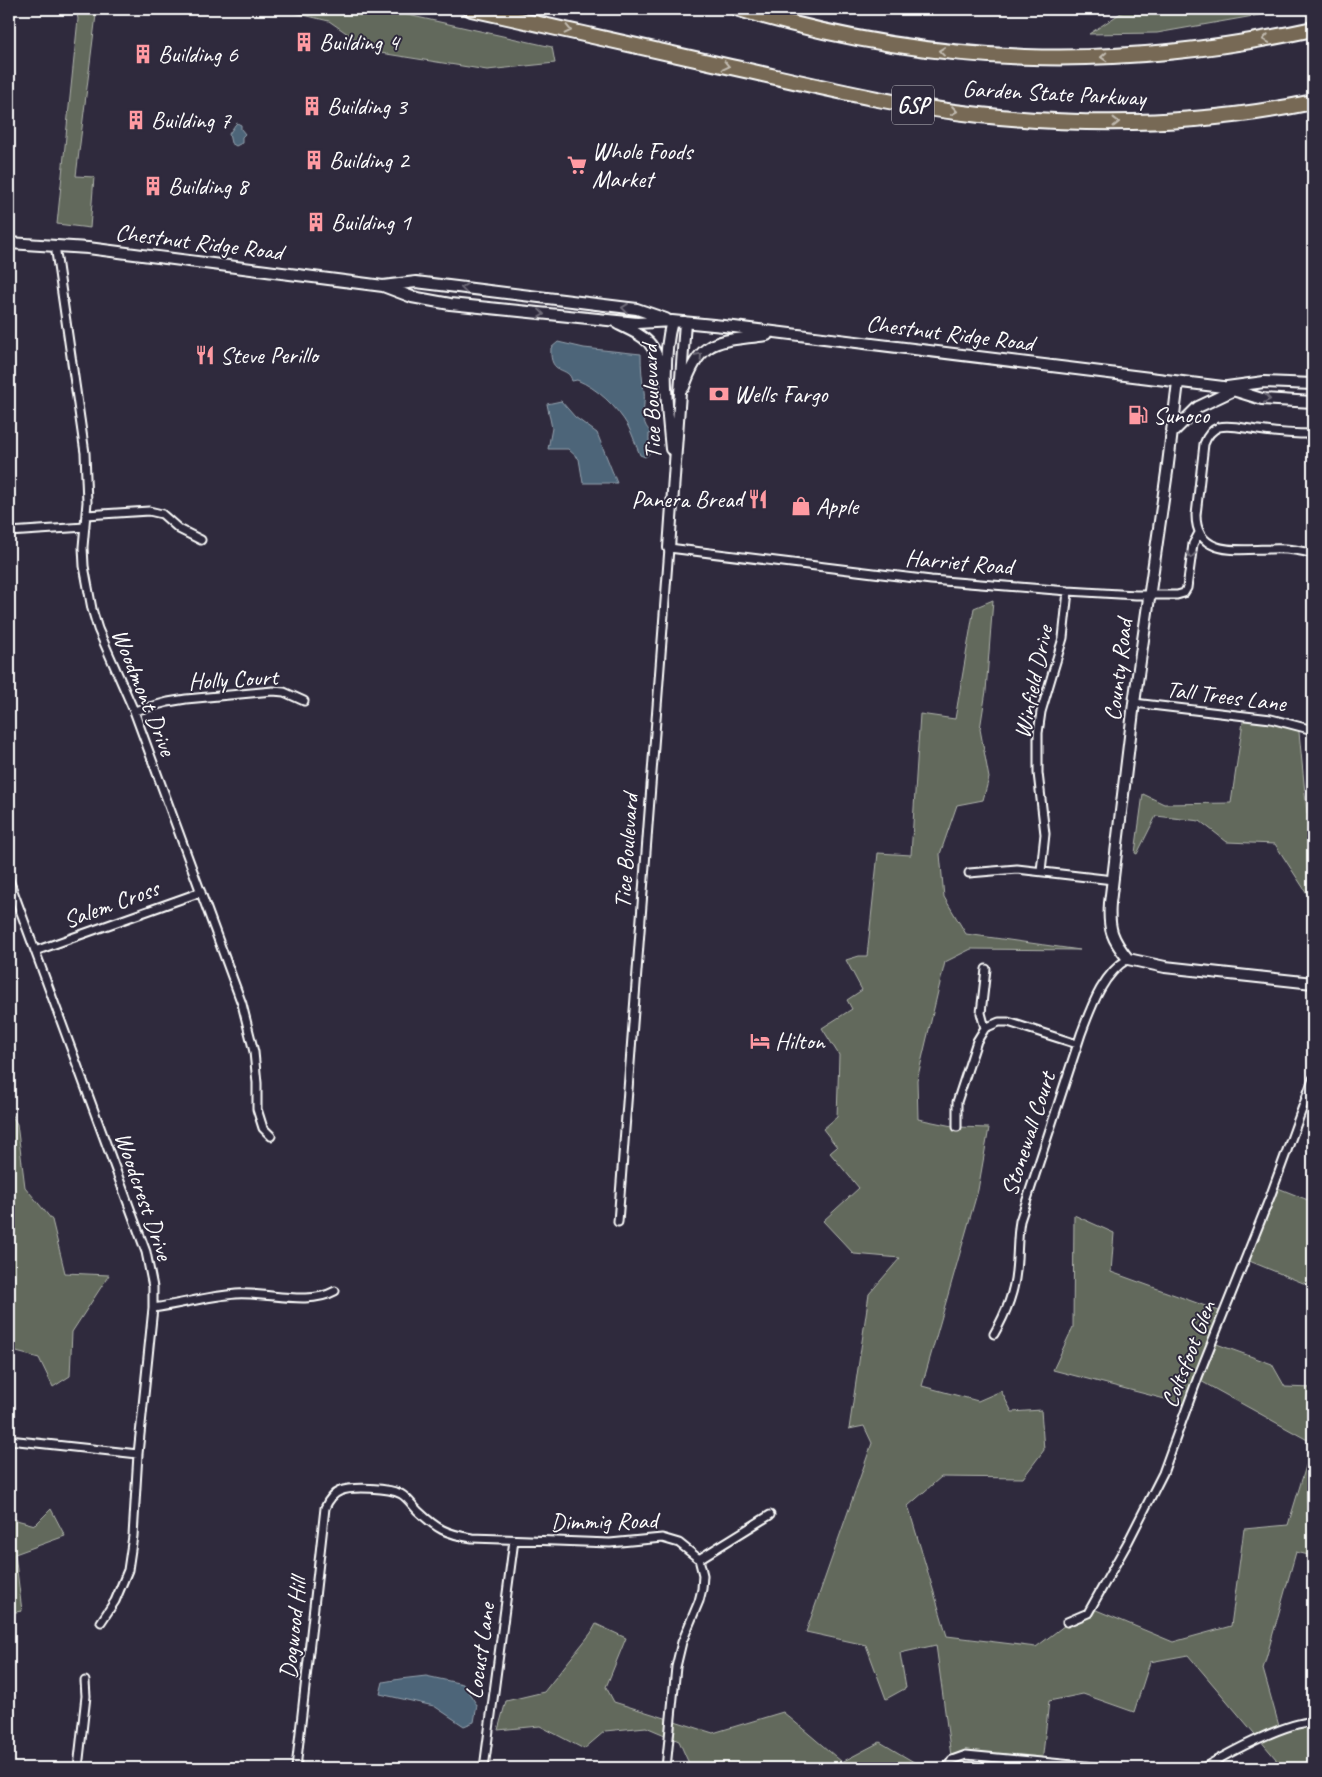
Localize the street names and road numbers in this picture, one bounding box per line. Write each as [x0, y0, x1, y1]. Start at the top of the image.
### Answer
street label: Garden State Parkway [962, 73, 1148, 113]
road number: GSP [892, 86, 934, 124]
street label: Chestnut Ridge Road [114, 217, 288, 268]
street label: Chestnut Ridge Road [865, 308, 1039, 359]
street label: Tice Boulevard [634, 340, 668, 460]
street label: Harriet Road [904, 542, 1017, 582]
street label: County Road [1097, 614, 1140, 723]
street label: Winfield Drive [1006, 621, 1060, 741]
street label: Woodmont Drive [105, 624, 184, 762]
street label: Holly Court [187, 662, 281, 696]
street label: Tall Trees Lane [1165, 674, 1290, 718]
street label: Tice Boulevard [607, 789, 645, 909]
street label: Salem Cross [59, 872, 164, 935]
street label: Stonewall Court [994, 1066, 1063, 1200]
street label: Woodcrest Drive [108, 1128, 181, 1266]
street label: Coltsfoot Glen [1154, 1295, 1223, 1412]
street label: Dimmig Road [550, 1505, 661, 1537]
street label: Dogwood Hill [273, 1572, 314, 1680]
street label: Locust Lane [458, 1599, 502, 1701]

